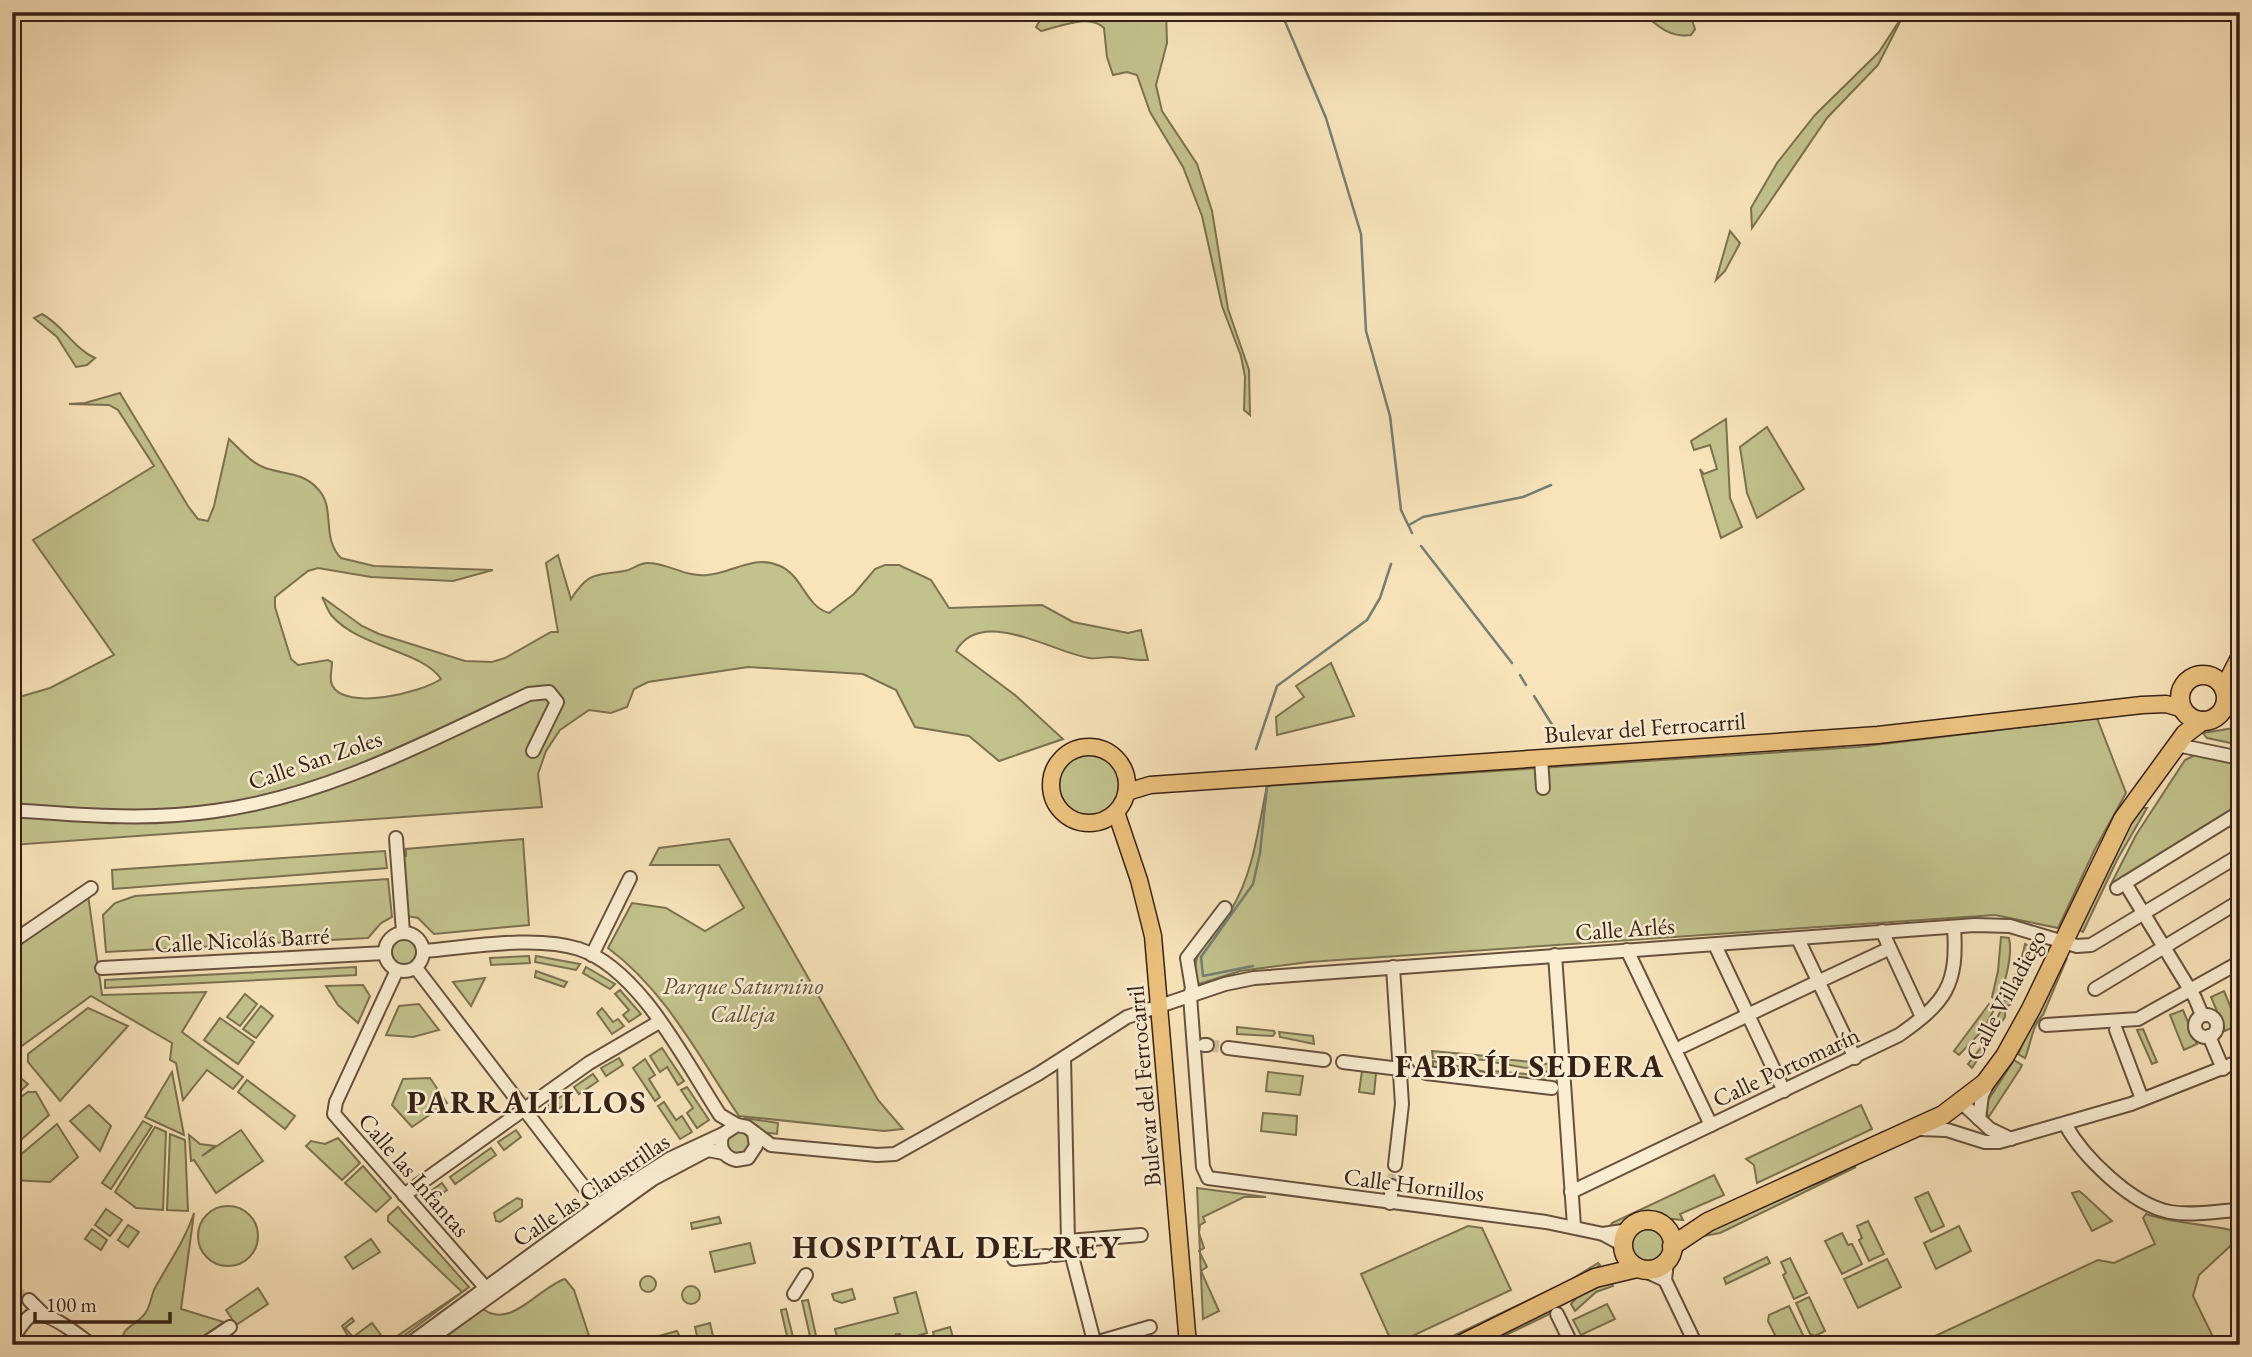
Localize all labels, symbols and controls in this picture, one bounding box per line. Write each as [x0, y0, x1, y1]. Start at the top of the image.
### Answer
street label: Bulevar del Ferrocarril [1543, 705, 1747, 750]
street label: Calle San Zoles [244, 722, 386, 797]
street label: Calle Arlés [1574, 910, 1676, 947]
street label: Calle Nicolás Barré [154, 919, 330, 960]
street label: Calle Villadiego [1958, 924, 2053, 1066]
park label: Parque Saturnino Calleja [662, 970, 824, 1029]
street label: Bulevar del Ferrocarril [1119, 984, 1168, 1188]
street label: Calle Portomarín [1707, 1019, 1864, 1114]
district label: FABRÍL SEDERA [1395, 1045, 1665, 1087]
district label: PARRALILLOS [406, 1081, 648, 1123]
street label: Calle las Infantas [352, 1106, 477, 1243]
street label: Calle las Claustrillas [506, 1125, 675, 1254]
street label: Calle Hornillos [1342, 1161, 1486, 1209]
district label: HOSPITAL DEL REY [792, 1226, 1122, 1268]
scale bar [35, 1280, 170, 1324]
text: 100 m [46, 1291, 97, 1318]

